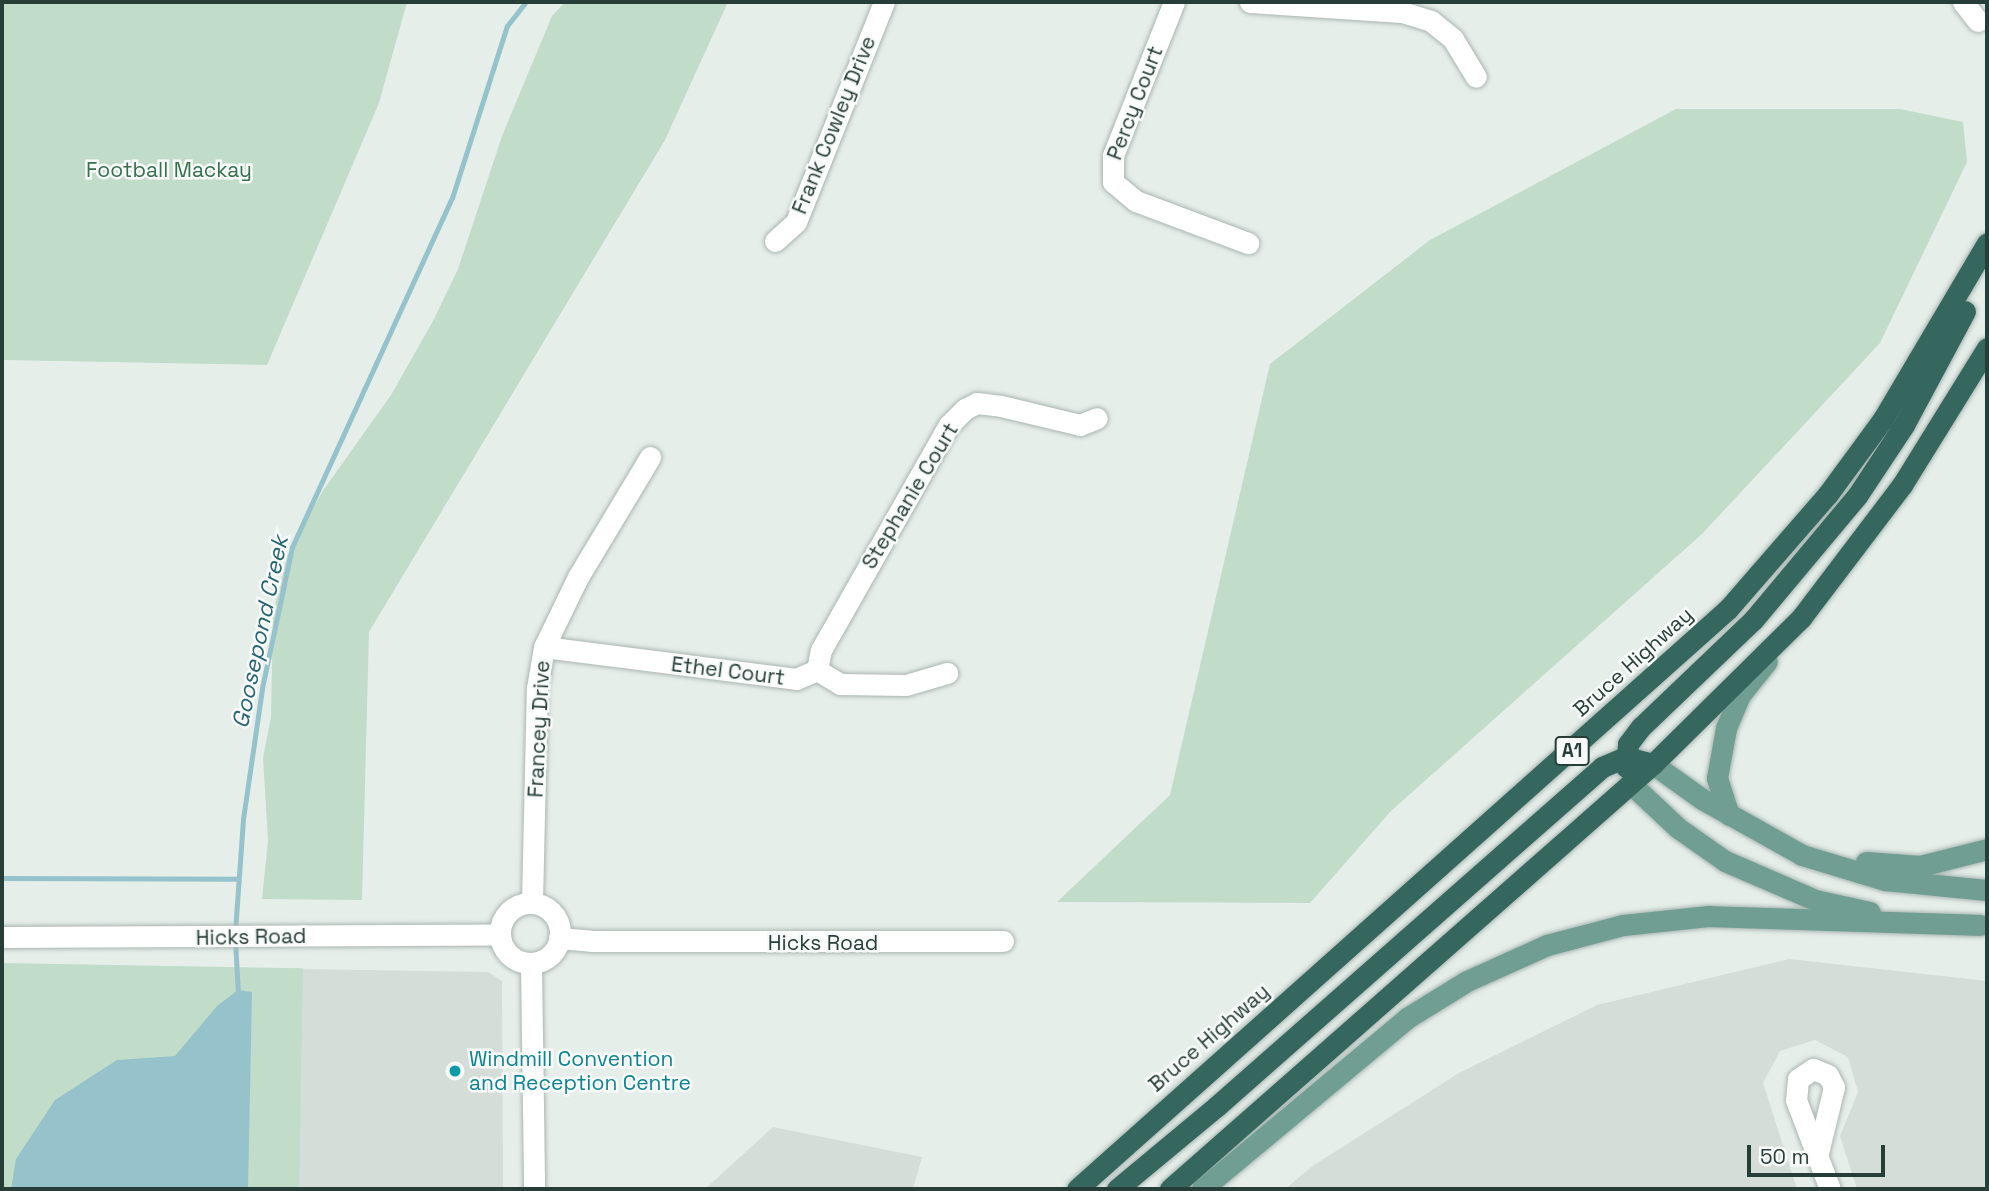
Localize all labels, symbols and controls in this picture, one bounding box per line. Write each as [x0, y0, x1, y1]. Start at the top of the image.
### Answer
street label: Frank Cowley Drive [787, 32, 881, 218]
street label: Percy Court [1102, 42, 1168, 164]
park label: Football Mackay [86, 157, 252, 183]
street label: Stephanie Court [857, 418, 963, 574]
water label: Goosepond Creek [226, 533, 294, 731]
street label: Bruce Highway [1568, 602, 1698, 722]
street label: Ethel Court [670, 652, 786, 690]
street label: Francey Drive [523, 660, 555, 798]
road number: A1 [1554, 736, 1590, 766]
street label: Hicks Road [196, 923, 306, 951]
street label: Hicks Road [768, 930, 878, 956]
street label: Bruce Highway [1144, 979, 1274, 1097]
place label: Windmill Convention and Reception Centre [469, 1046, 691, 1096]
marker: Windmill Convention and Reception Centre [447, 1063, 463, 1079]
scale bar [1751, 1132, 1889, 1176]
text: 50 m [1760, 1143, 1810, 1170]

